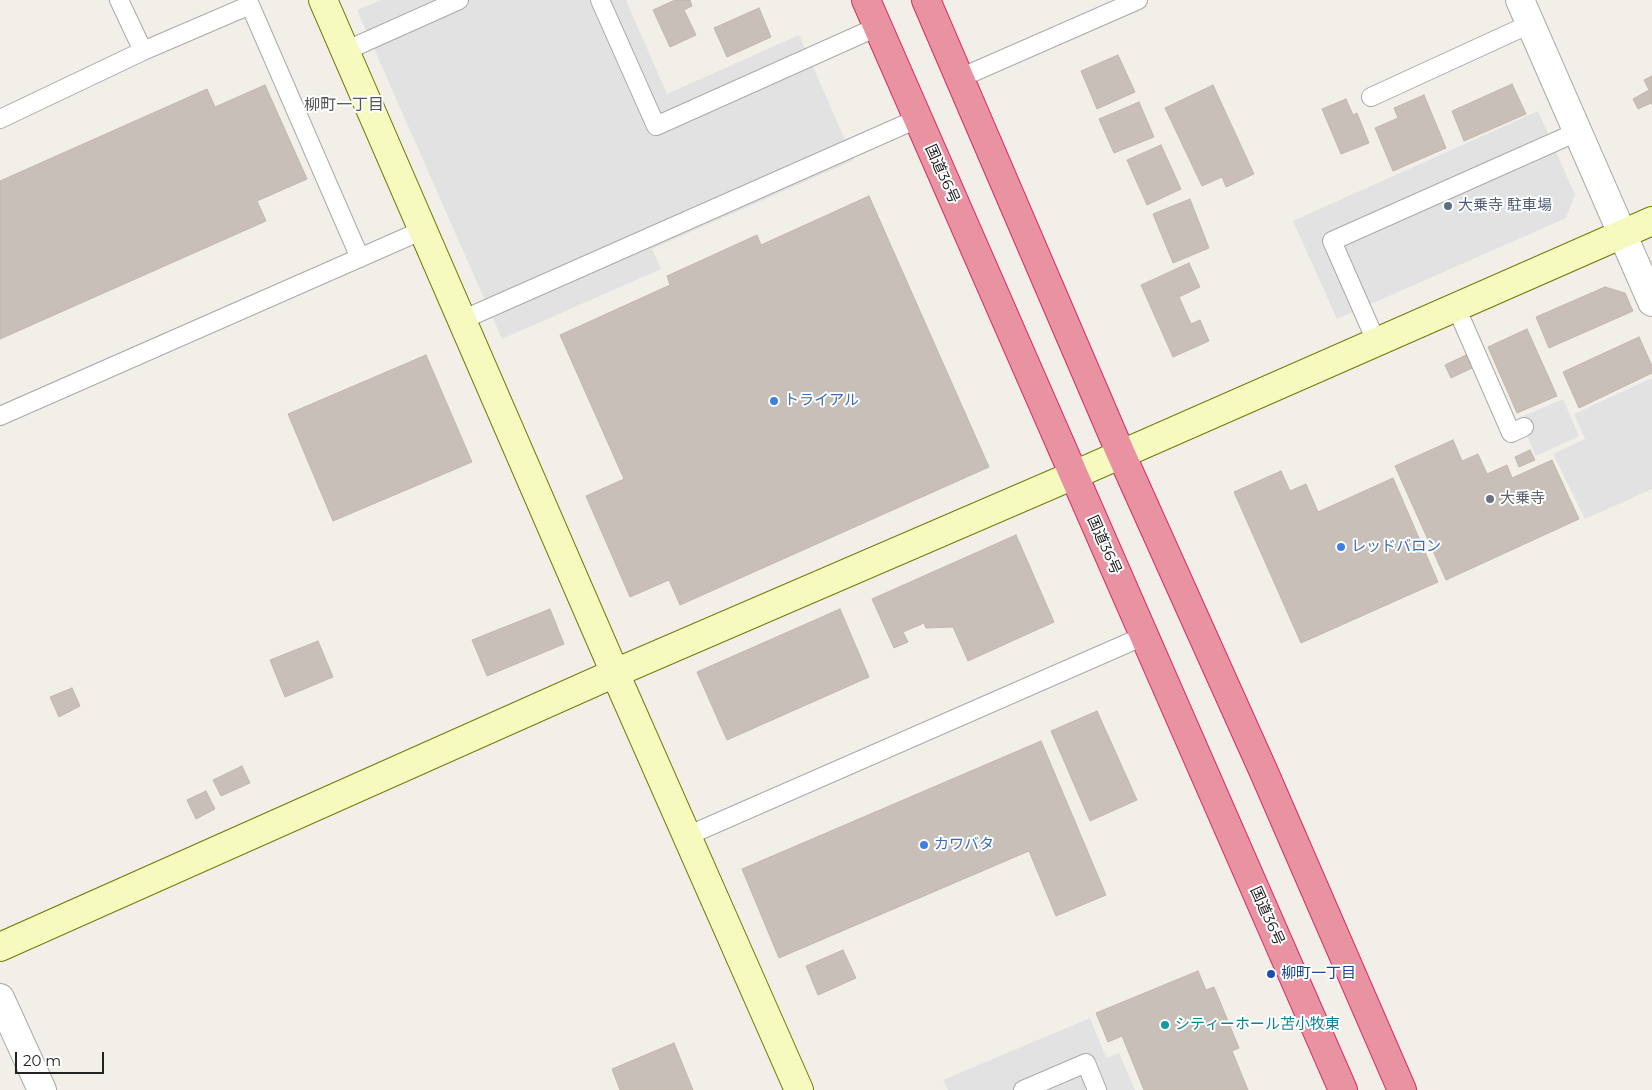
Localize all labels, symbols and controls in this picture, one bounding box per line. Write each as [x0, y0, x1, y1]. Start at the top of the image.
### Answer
district label: 柳町一丁目 [304, 95, 384, 115]
street label: 国道36号 [921, 142, 963, 206]
place label: 大乗寺 駐車場 [1458, 197, 1552, 215]
marker: 大乗寺 駐車場 [1442, 200, 1454, 212]
place label: トライアル [784, 392, 859, 410]
marker: トライアル [768, 395, 780, 407]
place label: 大乗寺 [1500, 490, 1545, 508]
marker: 大乗寺 [1484, 493, 1496, 505]
street label: 国道36号 [1083, 513, 1125, 577]
place label: レッドバロン [1351, 538, 1441, 556]
marker: レッドバロン [1335, 541, 1347, 553]
place label: カワバタ [934, 836, 994, 854]
marker: カワバタ [918, 839, 930, 851]
street label: 国道36号 [1246, 884, 1288, 948]
place label: 柳町一丁目 [1281, 965, 1356, 983]
marker: 柳町一丁目 [1265, 968, 1277, 980]
place label: シティーホール苫小牧東 [1175, 1016, 1340, 1034]
marker: シティーホール苫小牧東 [1159, 1019, 1171, 1031]
scale bar [18, 1042, 106, 1074]
text: 20 m [23, 1051, 61, 1070]

